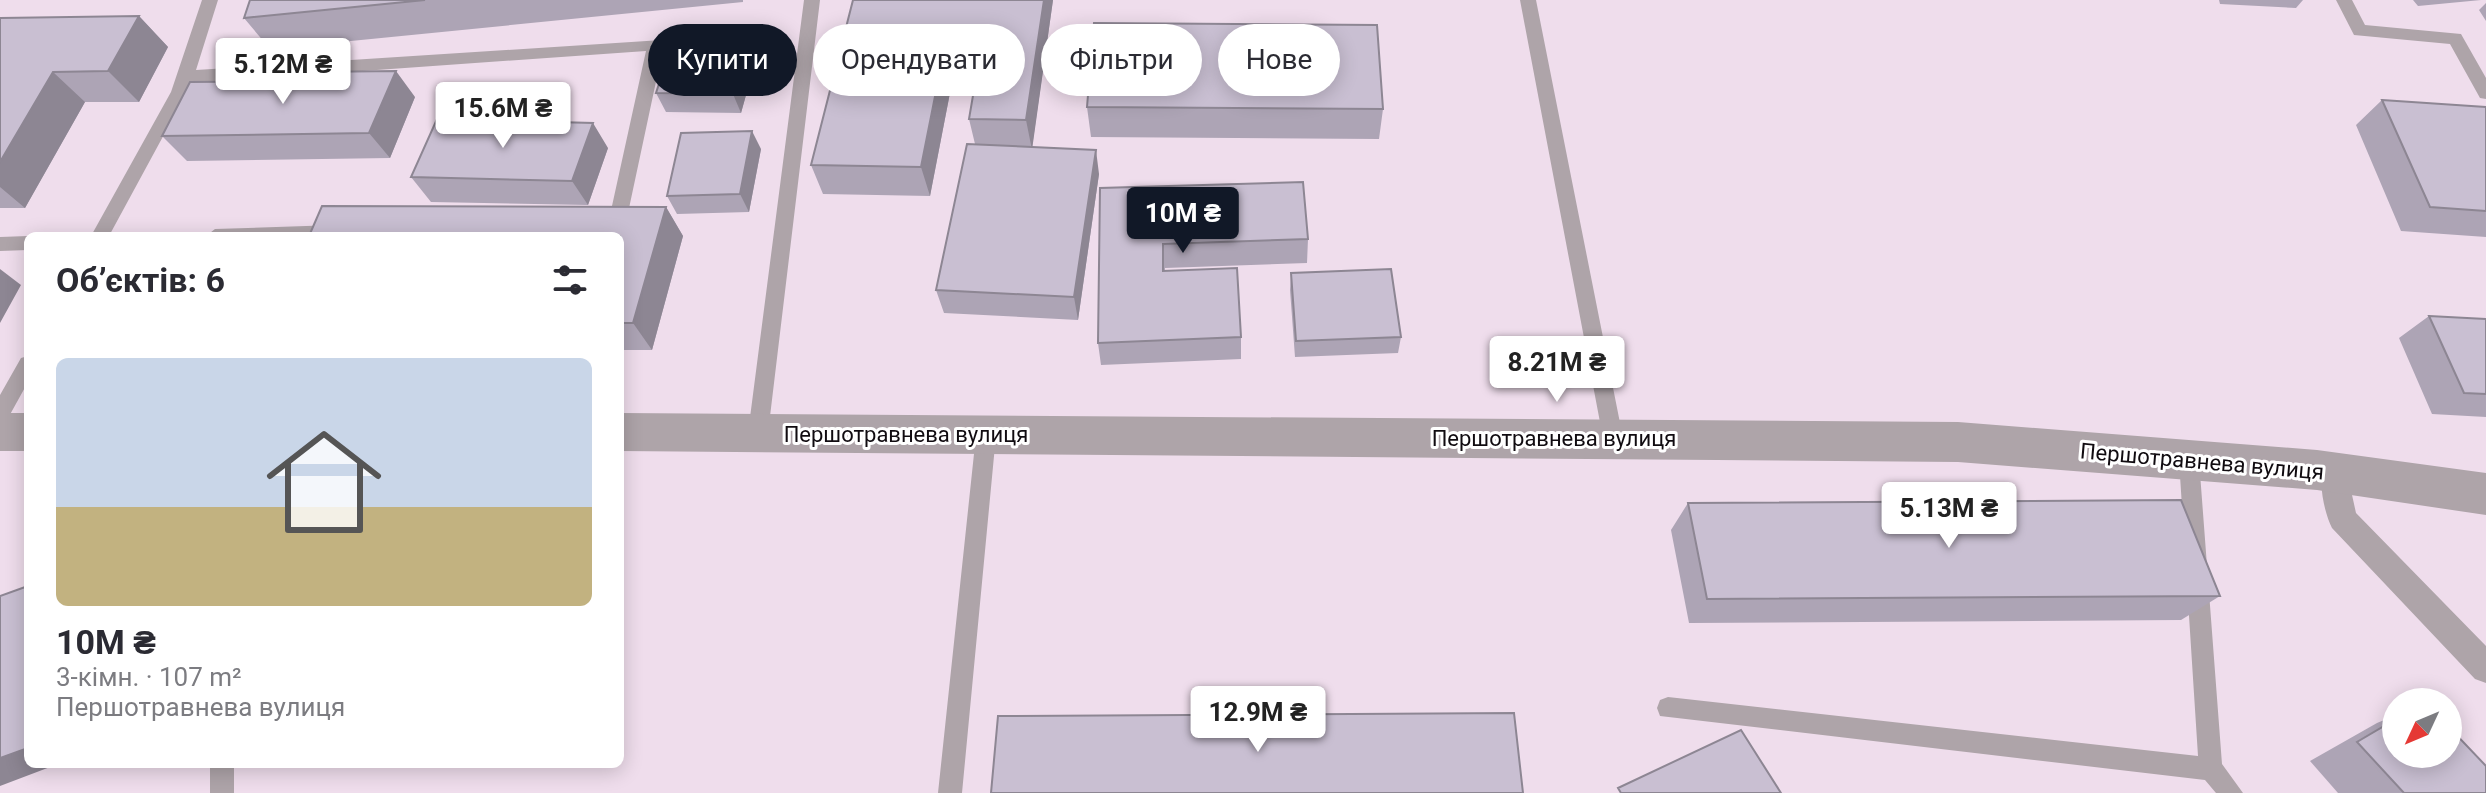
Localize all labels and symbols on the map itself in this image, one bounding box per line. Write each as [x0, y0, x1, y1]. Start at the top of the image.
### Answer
pin: 5.12M ₴ [209, 38, 357, 106]
pin: 15.6M ₴ [429, 82, 577, 150]
pin: 10M ₴ [1127, 187, 1239, 255]
pin: 8.21M ₴ [1483, 336, 1631, 404]
street label: Першотравнева вулиця [784, 422, 1028, 447]
street label: Першотравнева вулиця [1432, 426, 1676, 451]
street label: Першотравнева вулиця [2079, 438, 2325, 485]
pin: 5.13M ₴ [1875, 482, 2023, 550]
pin: 12.9M ₴ [1184, 686, 1332, 754]
north arrow [2382, 688, 2462, 768]

